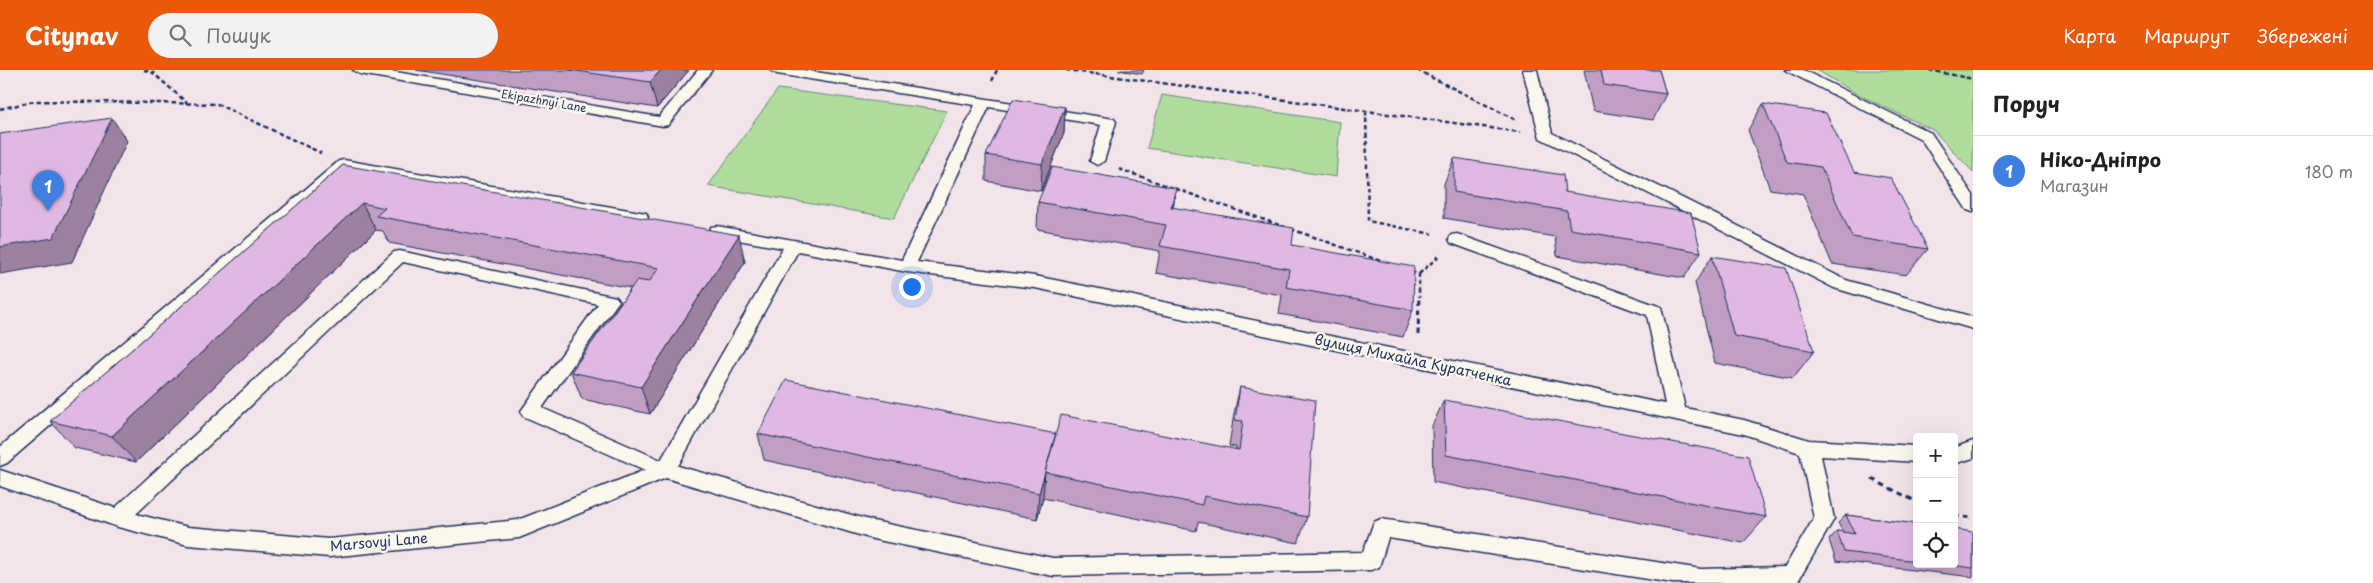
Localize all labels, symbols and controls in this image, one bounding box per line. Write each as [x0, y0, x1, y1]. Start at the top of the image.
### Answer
search box [148, 13, 498, 58]
text: Citynav [25, 17, 118, 53]
icon: search [166, 21, 194, 49]
text: Пошук [206, 21, 271, 49]
text: Карта [2063, 22, 2116, 49]
text: Маршрут [2144, 22, 2229, 49]
text: Збережені [2257, 22, 2348, 49]
street label: Ekipazhnyi Lane [500, 85, 588, 116]
text: Поруч [1993, 87, 2060, 119]
text: Ніко-Дніпро [2040, 145, 2161, 173]
text: 1 [2005, 159, 2013, 183]
text: 180 m [2305, 159, 2353, 183]
pin: 1 [32, 170, 64, 211]
text: Магазин [2040, 173, 2109, 197]
your location [899, 274, 925, 300]
street label: вулиця Михайла Куратченка [1313, 328, 1514, 391]
map controls [1913, 433, 1958, 568]
button: + [1913, 433, 1958, 478]
button: − [1913, 478, 1958, 523]
button: locate [1913, 523, 1958, 568]
street label: Marsovyi Lane [329, 527, 429, 556]

